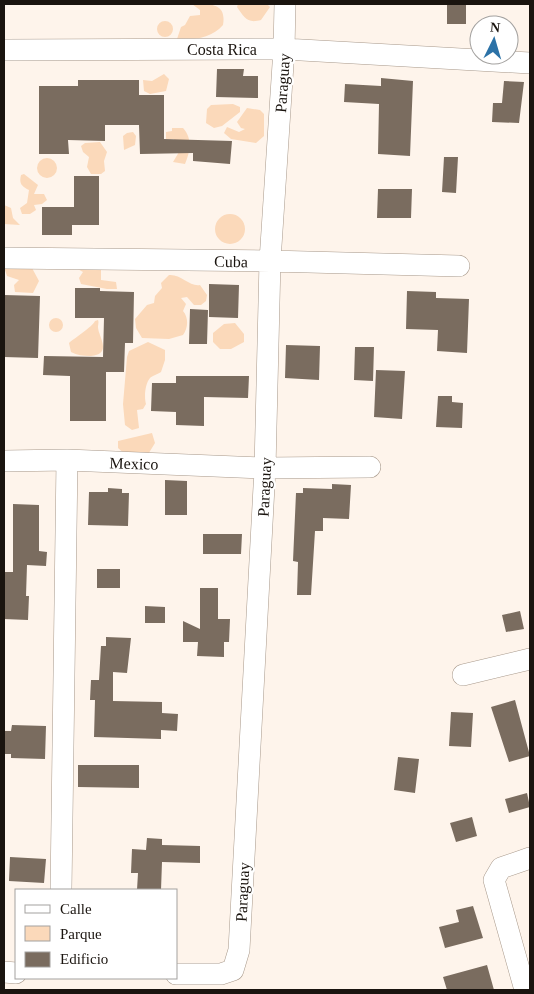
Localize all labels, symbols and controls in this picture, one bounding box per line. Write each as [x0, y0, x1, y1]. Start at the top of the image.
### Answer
north arrow [469, 15, 519, 65]
text: N [489, 20, 501, 35]
street label: Costa Rica [187, 41, 257, 58]
street label: Paraguay [272, 53, 294, 113]
street label: Cuba [214, 253, 248, 270]
street label: Mexico [109, 454, 159, 473]
street label: Paraguay [254, 457, 276, 517]
street label: Paraguay [232, 862, 254, 922]
legend [15, 889, 178, 979]
text: Calle [60, 901, 92, 917]
text: Parque [60, 926, 102, 942]
text: Edificio [60, 951, 108, 967]

